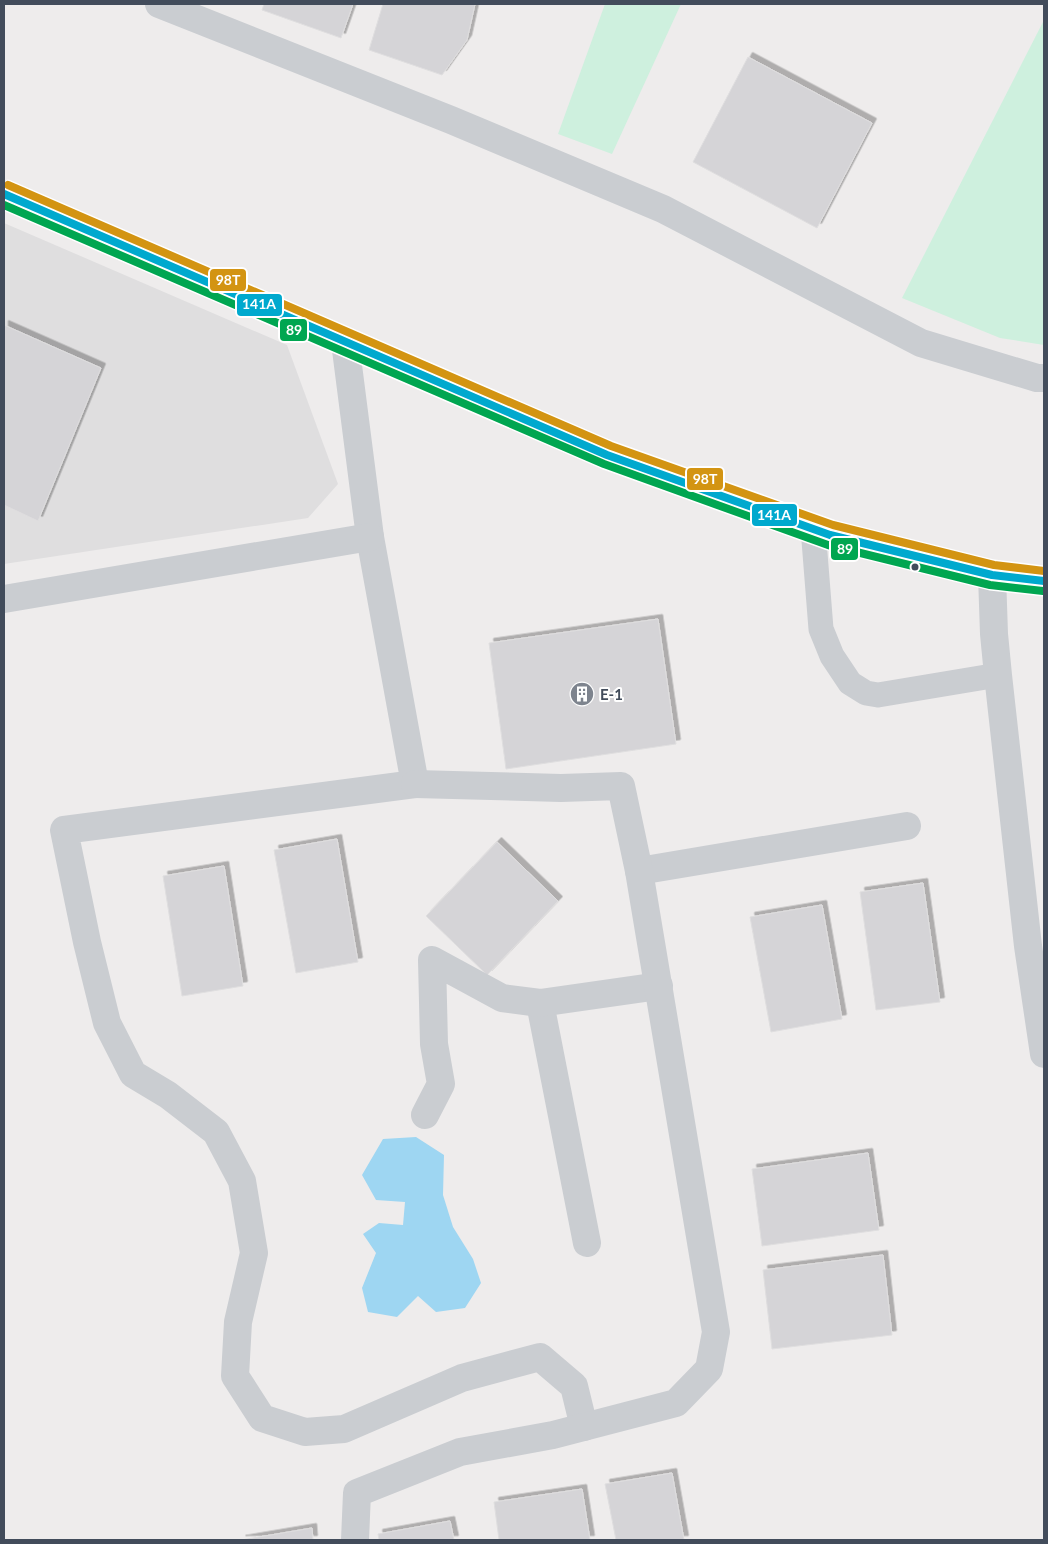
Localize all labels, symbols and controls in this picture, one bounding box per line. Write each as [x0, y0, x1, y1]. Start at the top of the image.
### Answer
line badge: 98T [209, 268, 247, 292]
text: 98T [216, 271, 241, 288]
line badge: 141A [236, 293, 283, 317]
text: 141A [242, 295, 276, 312]
line badge: 89 [279, 318, 308, 342]
text: 89 [286, 321, 302, 338]
line badge: 98T [686, 467, 724, 491]
text: 98T [693, 470, 718, 487]
line badge: 141A [751, 503, 798, 527]
text: 141A [757, 506, 791, 523]
line badge: 89 [830, 537, 859, 561]
text: 89 [837, 540, 853, 557]
unlabelled marker [910, 562, 920, 572]
building icon: E-1 [569, 681, 595, 707]
place label: E-1 [600, 685, 623, 703]

